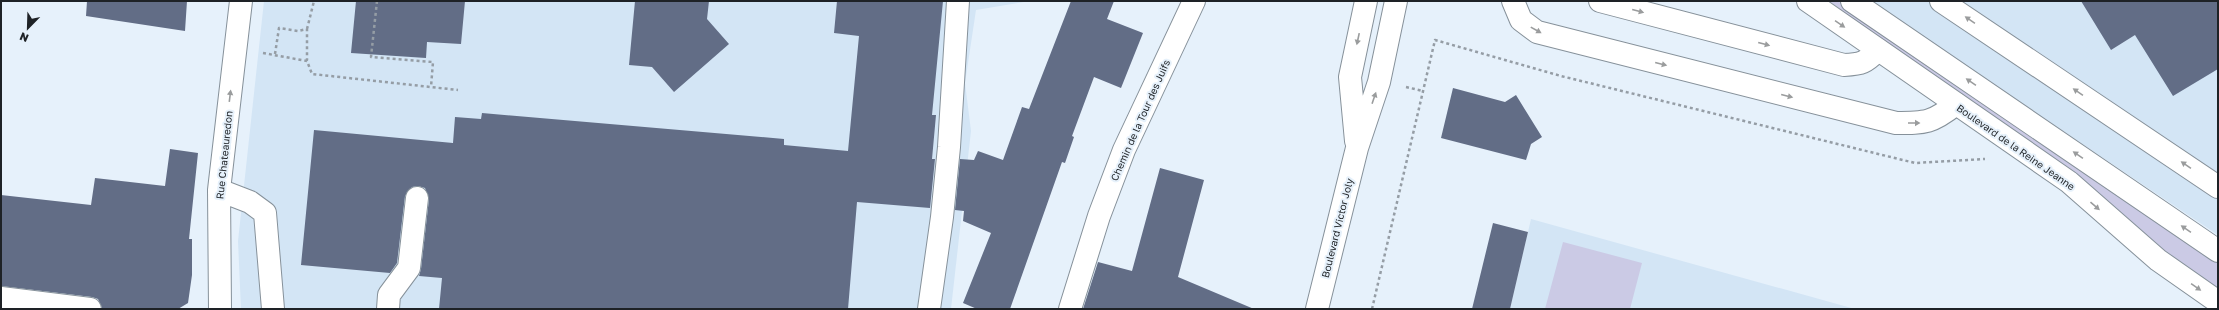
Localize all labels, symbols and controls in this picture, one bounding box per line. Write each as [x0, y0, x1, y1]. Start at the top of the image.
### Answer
north arrow [8, 8, 48, 48]
one-way arrow [1632, 8, 1644, 14]
one-way arrow [1964, 16, 1975, 24]
one-way arrow [1834, 20, 1845, 28]
one-way arrow [1530, 27, 1542, 33]
text: N [18, 30, 30, 45]
one-way arrow [1354, 33, 1360, 45]
one-way arrow [1757, 41, 1770, 47]
street label: Chemin de la Tour des Juifs [1108, 58, 1172, 182]
one-way arrow [1655, 61, 1667, 67]
one-way arrow [1966, 78, 1976, 86]
one-way arrow [2073, 88, 2083, 96]
one-way arrow [227, 90, 233, 102]
one-way arrow [1371, 91, 1377, 103]
one-way arrow [1781, 93, 1793, 99]
street label: Boulevard de la Reine Jeanne [1955, 102, 2078, 193]
street label: Rue Chateauredon [213, 110, 235, 200]
one-way arrow [1908, 120, 1921, 126]
one-way arrow [2073, 151, 2084, 159]
one-way arrow [2180, 161, 2191, 169]
street label: Boulevard Victor Joly [1319, 177, 1355, 279]
one-way arrow [2090, 201, 2100, 210]
one-way arrow [2181, 225, 2191, 233]
one-way arrow [2191, 283, 2202, 291]

